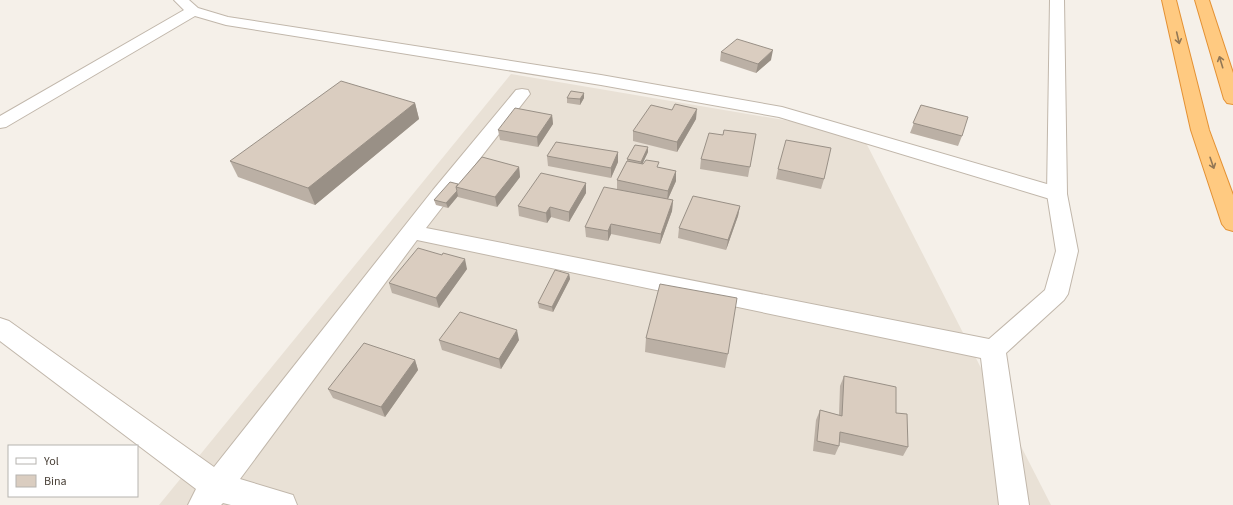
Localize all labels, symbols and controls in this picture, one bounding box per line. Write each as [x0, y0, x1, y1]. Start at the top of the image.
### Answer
one-way arrow [1175, 31, 1182, 44]
one-way arrow [1217, 55, 1224, 68]
one-way arrow [1208, 157, 1216, 169]
legend [8, 445, 138, 497]
text: Yol [43, 453, 59, 470]
text: Bina [44, 473, 67, 490]

